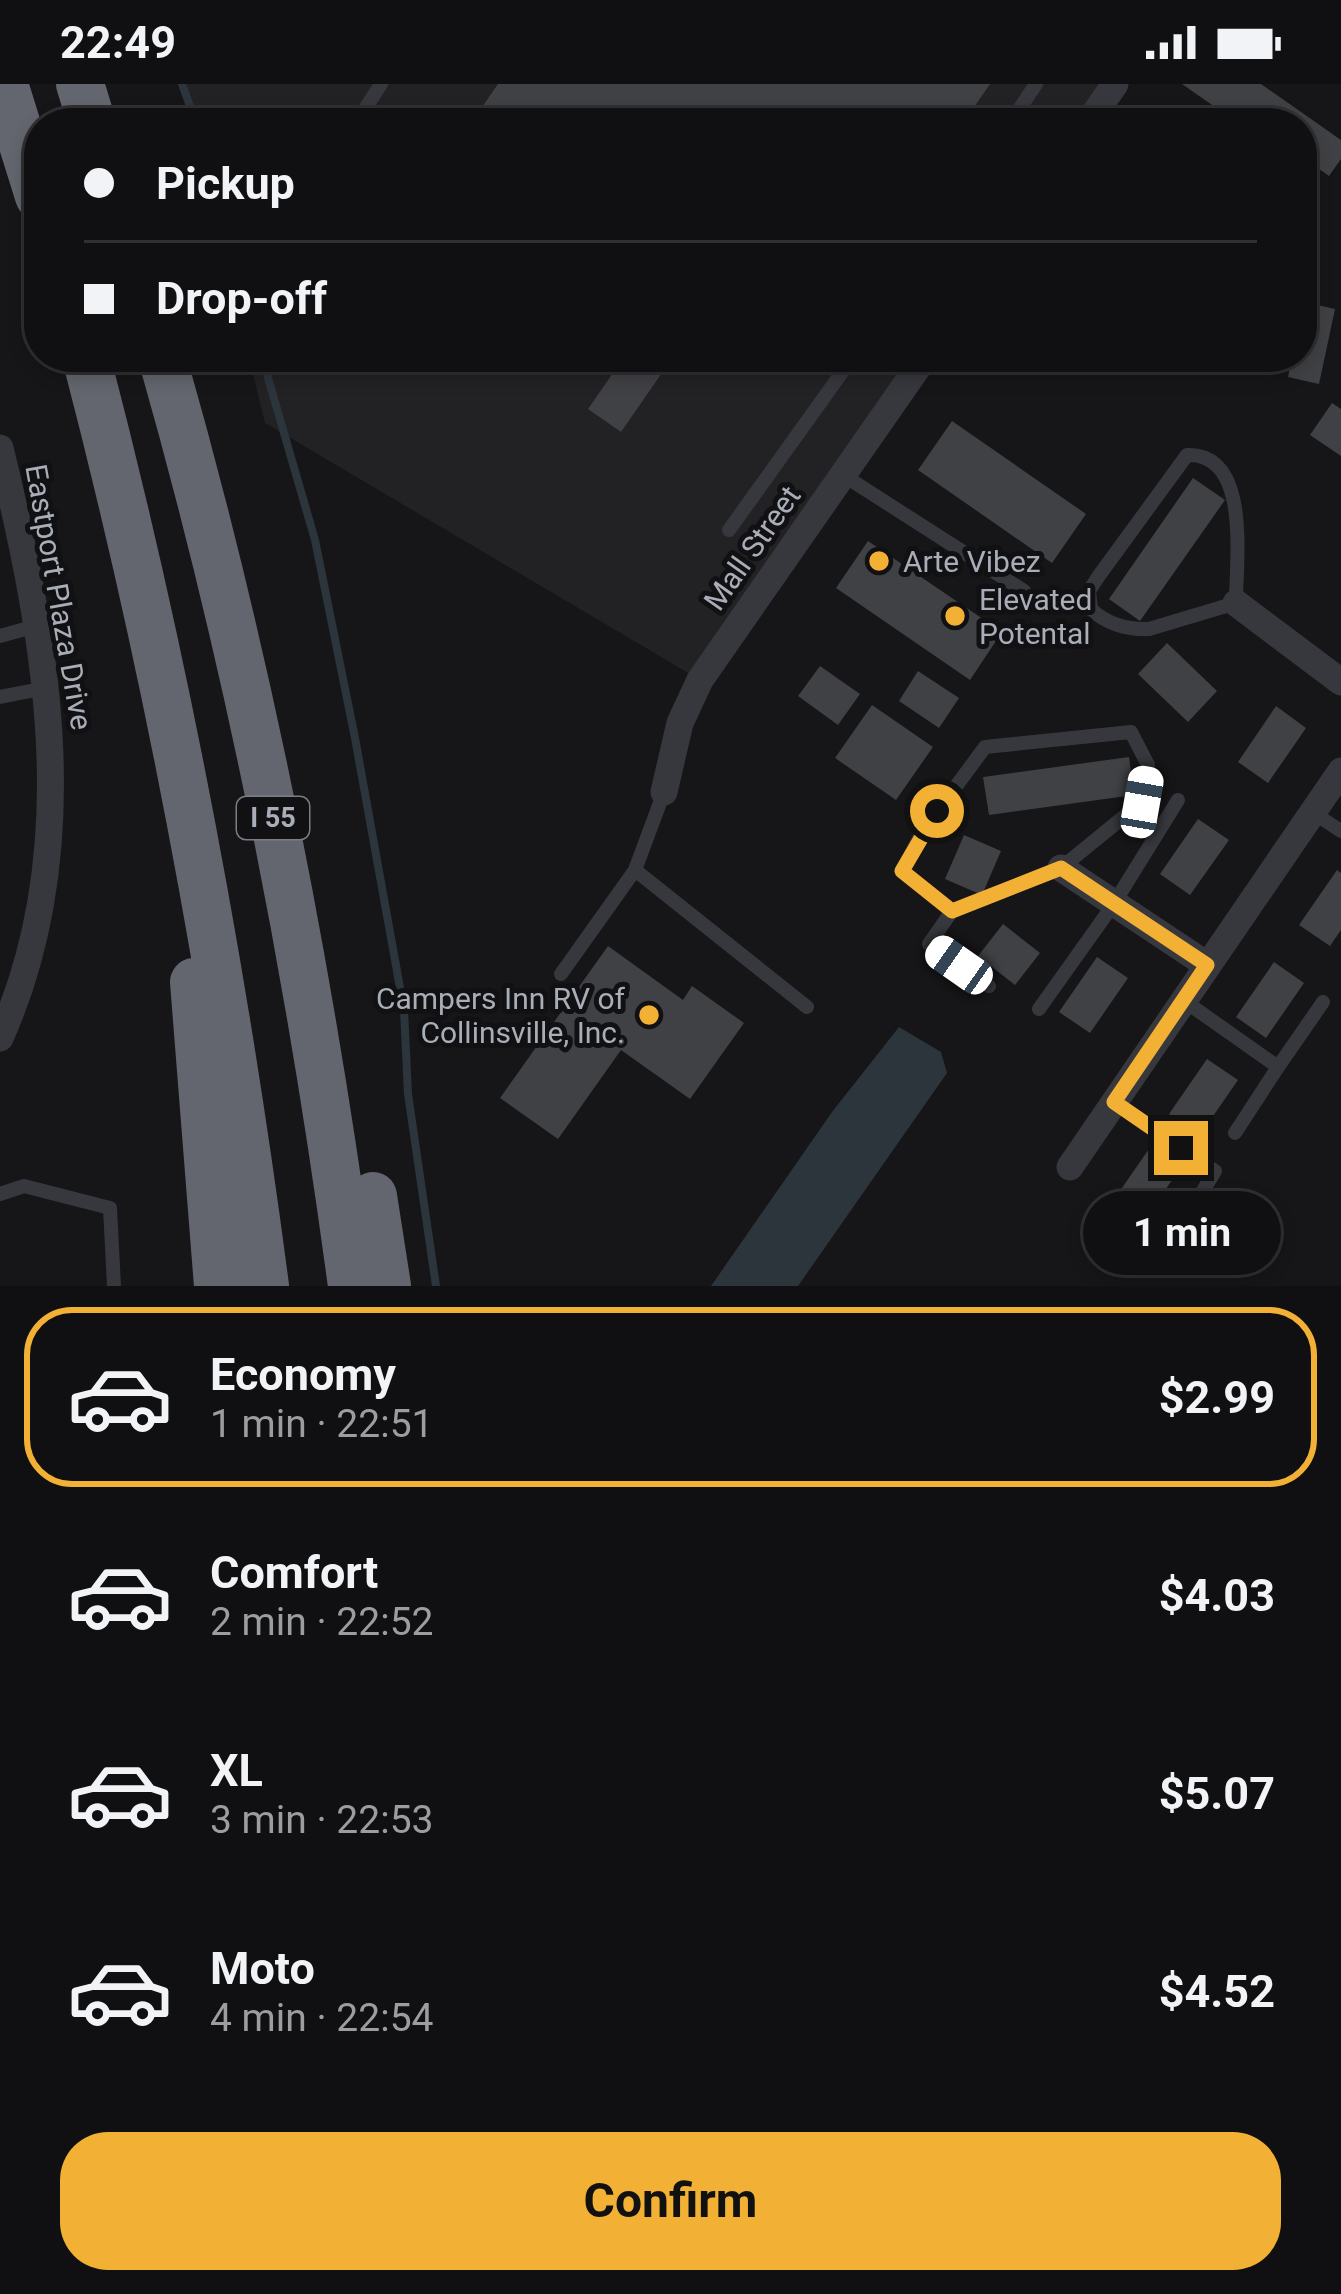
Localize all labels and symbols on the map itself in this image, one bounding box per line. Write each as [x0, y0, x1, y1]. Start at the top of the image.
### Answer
street label: Eastport Plaza Drive [18, 461, 100, 733]
street label: Mall Street [696, 479, 808, 617]
place label: Arte Vibez [903, 544, 1041, 579]
marker: Arte Vibez [866, 548, 892, 574]
place label: Elevated Potental [979, 582, 1092, 651]
marker: Elevated Potental [942, 603, 968, 629]
car [1118, 763, 1166, 841]
route start [910, 784, 964, 838]
road number: I 55 [237, 797, 309, 839]
car [919, 930, 999, 1000]
place label: Campers Inn RV of Collinsville, Inc. [376, 981, 626, 1050]
marker: Campers Inn RV of Collinsville, Inc. [636, 1002, 662, 1028]
route end [1154, 1121, 1208, 1175]
callout: 1 min [1082, 1190, 1280, 1274]

